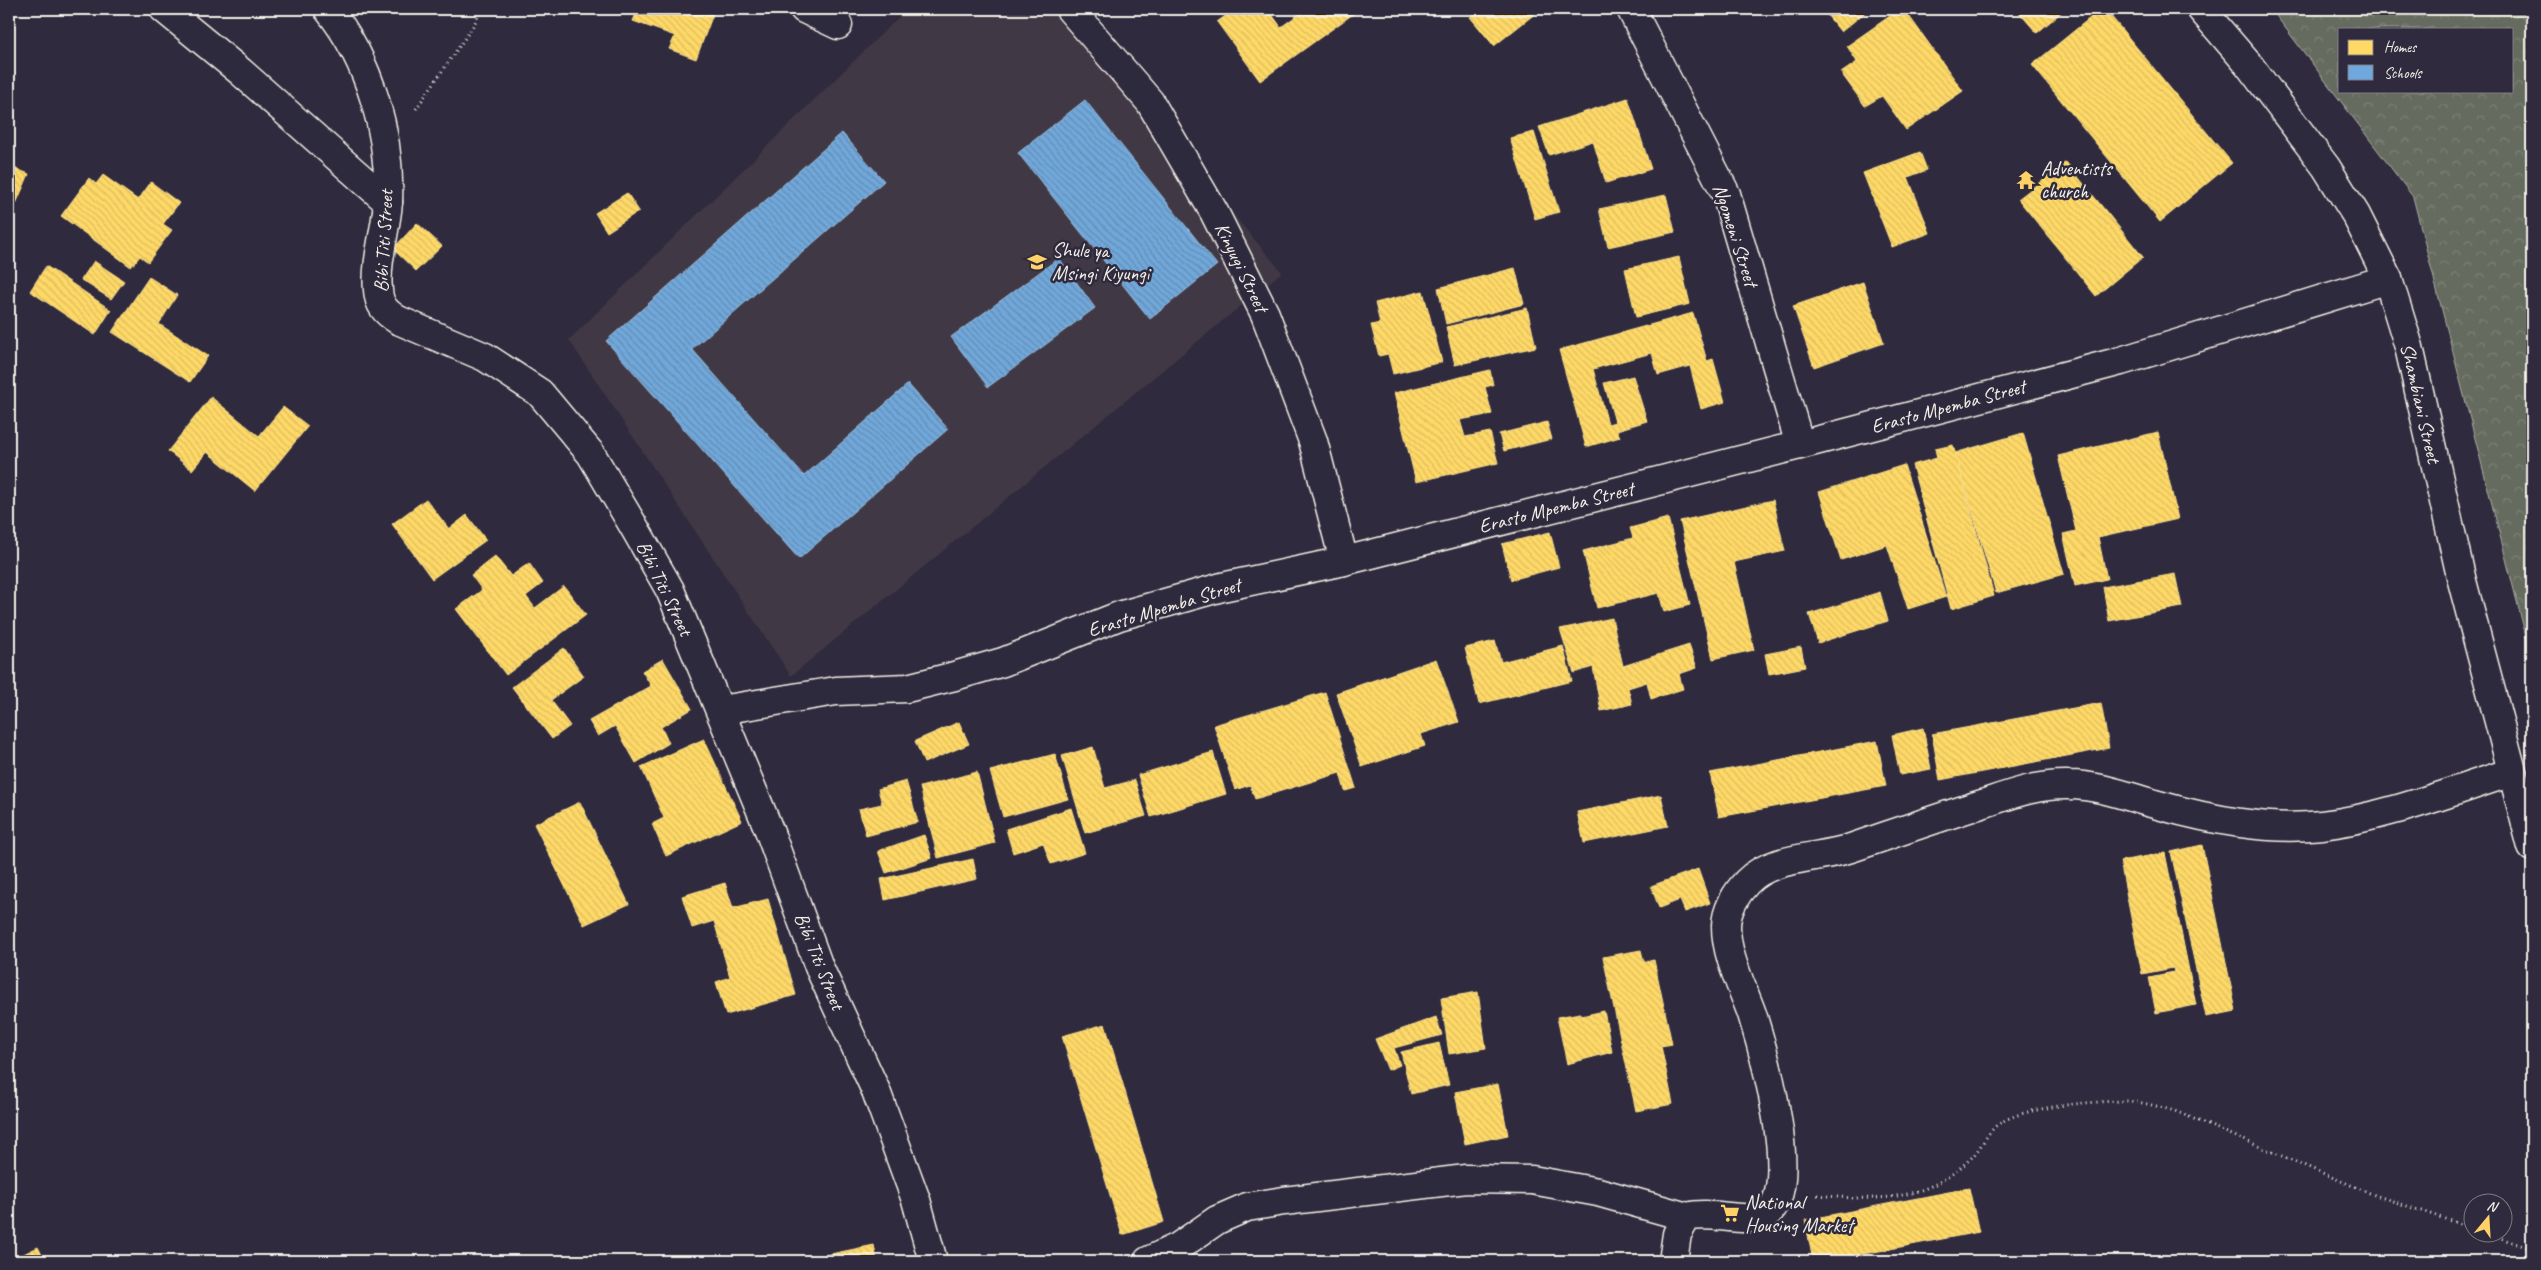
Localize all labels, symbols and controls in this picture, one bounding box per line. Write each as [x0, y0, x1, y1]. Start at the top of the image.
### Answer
legend [2338, 28, 2514, 92]
text: Homes [2384, 38, 2418, 57]
text: Schools [2384, 64, 2423, 83]
place label: Adventists church [2041, 156, 2114, 204]
temple icon: Adventists church [2015, 169, 2037, 191]
street label: Ngomeni Street [1707, 181, 1765, 293]
street label: Bibi Titi Street [368, 187, 399, 293]
street label: Kinyugi Street [1209, 218, 1275, 319]
place label: Shule ya Msingi Kiyungi [1052, 238, 1151, 286]
school or university icon: Shule ya Msingi Kiyungi [1026, 251, 1048, 273]
street label: Shambiani Street [2395, 341, 2447, 468]
street label: Erasto Mpemba Street [1868, 373, 2031, 439]
street label: Erasto Mpemba Street [1476, 475, 1639, 539]
street label: Bibi Titi Street [631, 537, 699, 642]
street label: Erasto Mpemba Street [1085, 571, 1247, 643]
street label: Bibi Titi Street [789, 909, 851, 1016]
place label: National Housing Market [1745, 1190, 1856, 1238]
north arrow [2464, 1192, 2514, 1242]
text: N [2485, 1197, 2501, 1216]
supermarket icon: National Housing Market [1719, 1202, 1741, 1224]

